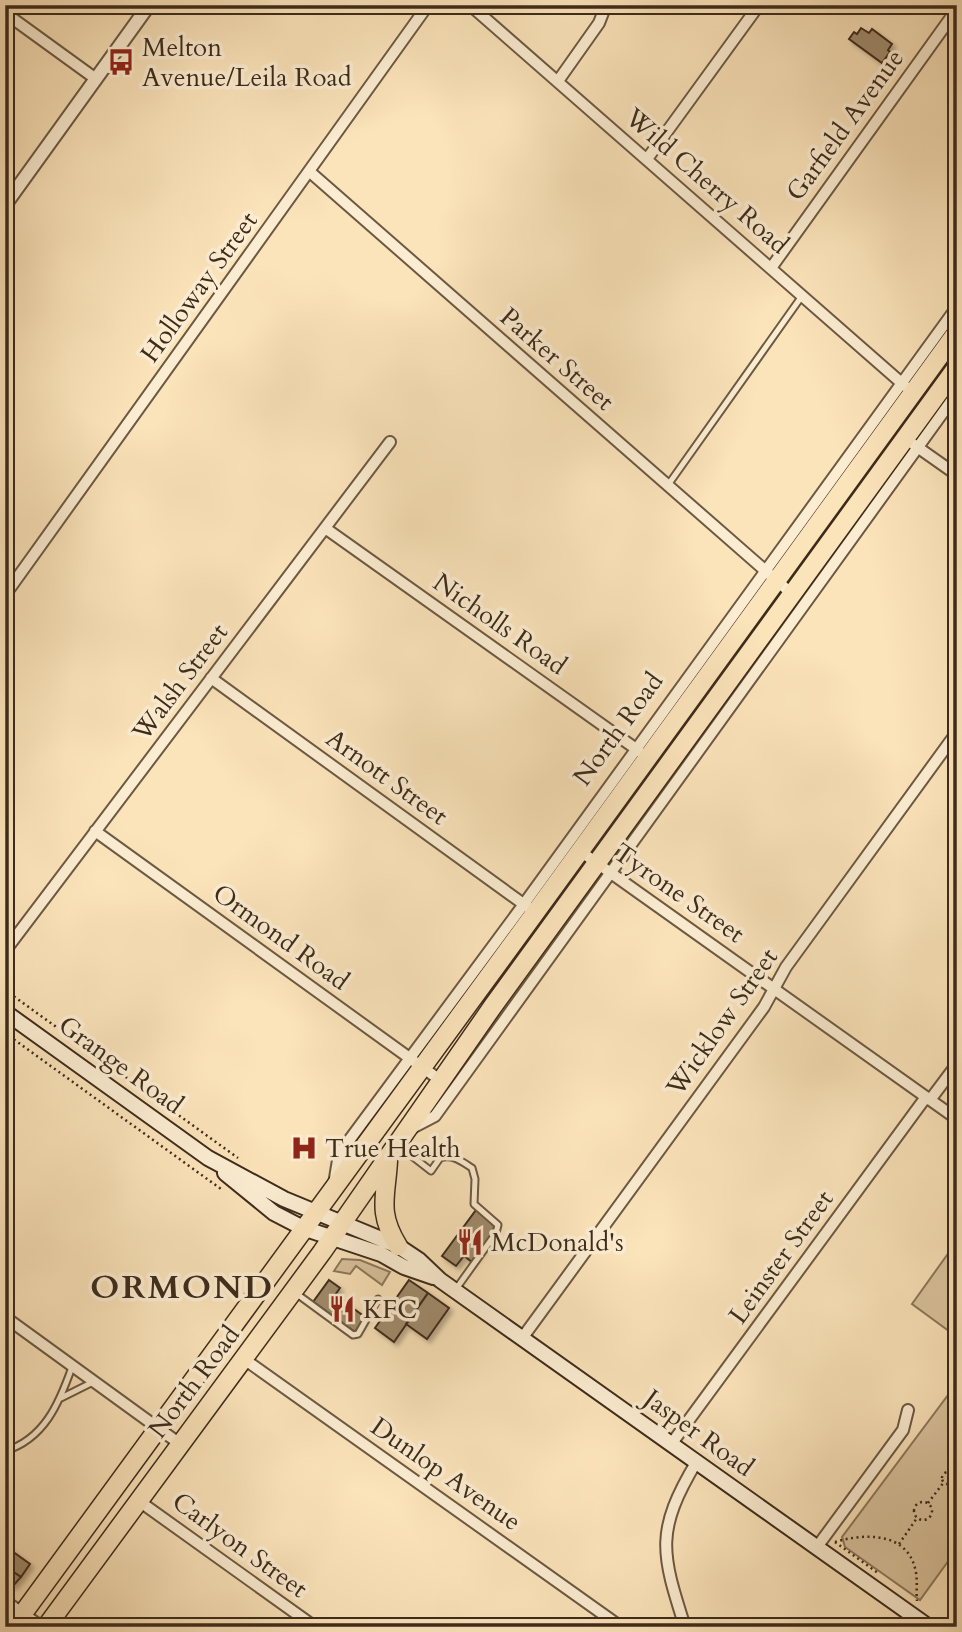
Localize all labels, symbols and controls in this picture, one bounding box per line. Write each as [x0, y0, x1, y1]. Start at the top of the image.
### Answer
place label: Melton Avenue/Leila Road [142, 30, 352, 95]
street label: Garfield Avenue [778, 42, 912, 208]
bus stop icon: Melton Avenue/Leila Road [106, 47, 136, 77]
street label: Wild Cherry Road [617, 99, 796, 262]
street label: Holloway Street [132, 205, 266, 369]
street label: Parker Street [492, 300, 622, 418]
street label: Nicholls Road [426, 565, 574, 683]
street label: Walsh Street [124, 616, 236, 749]
street label: North Road [565, 665, 671, 793]
street label: Arnott Street [319, 721, 455, 833]
street label: Tyrone Street [607, 835, 751, 951]
street label: Ormond Road [206, 876, 356, 998]
street label: Wicklow Street [658, 941, 786, 1104]
street label: Grange Road [51, 1008, 191, 1122]
place label: True Health [325, 1131, 460, 1166]
hospital icon: True Health [289, 1133, 319, 1163]
street label: Leinster Street [721, 1183, 841, 1331]
place label: McDonald's [491, 1225, 624, 1260]
restaurant icon: McDonald's [455, 1227, 485, 1257]
district label: ORMOND [90, 1265, 274, 1310]
place label: KFC [363, 1292, 417, 1327]
restaurant icon: KFC [327, 1294, 357, 1324]
street label: North Road [140, 1319, 248, 1445]
street label: Jasper Road [634, 1379, 761, 1485]
street label: Dunlop Avenue [364, 1409, 528, 1539]
street label: Carlyon Street [165, 1484, 315, 1606]

